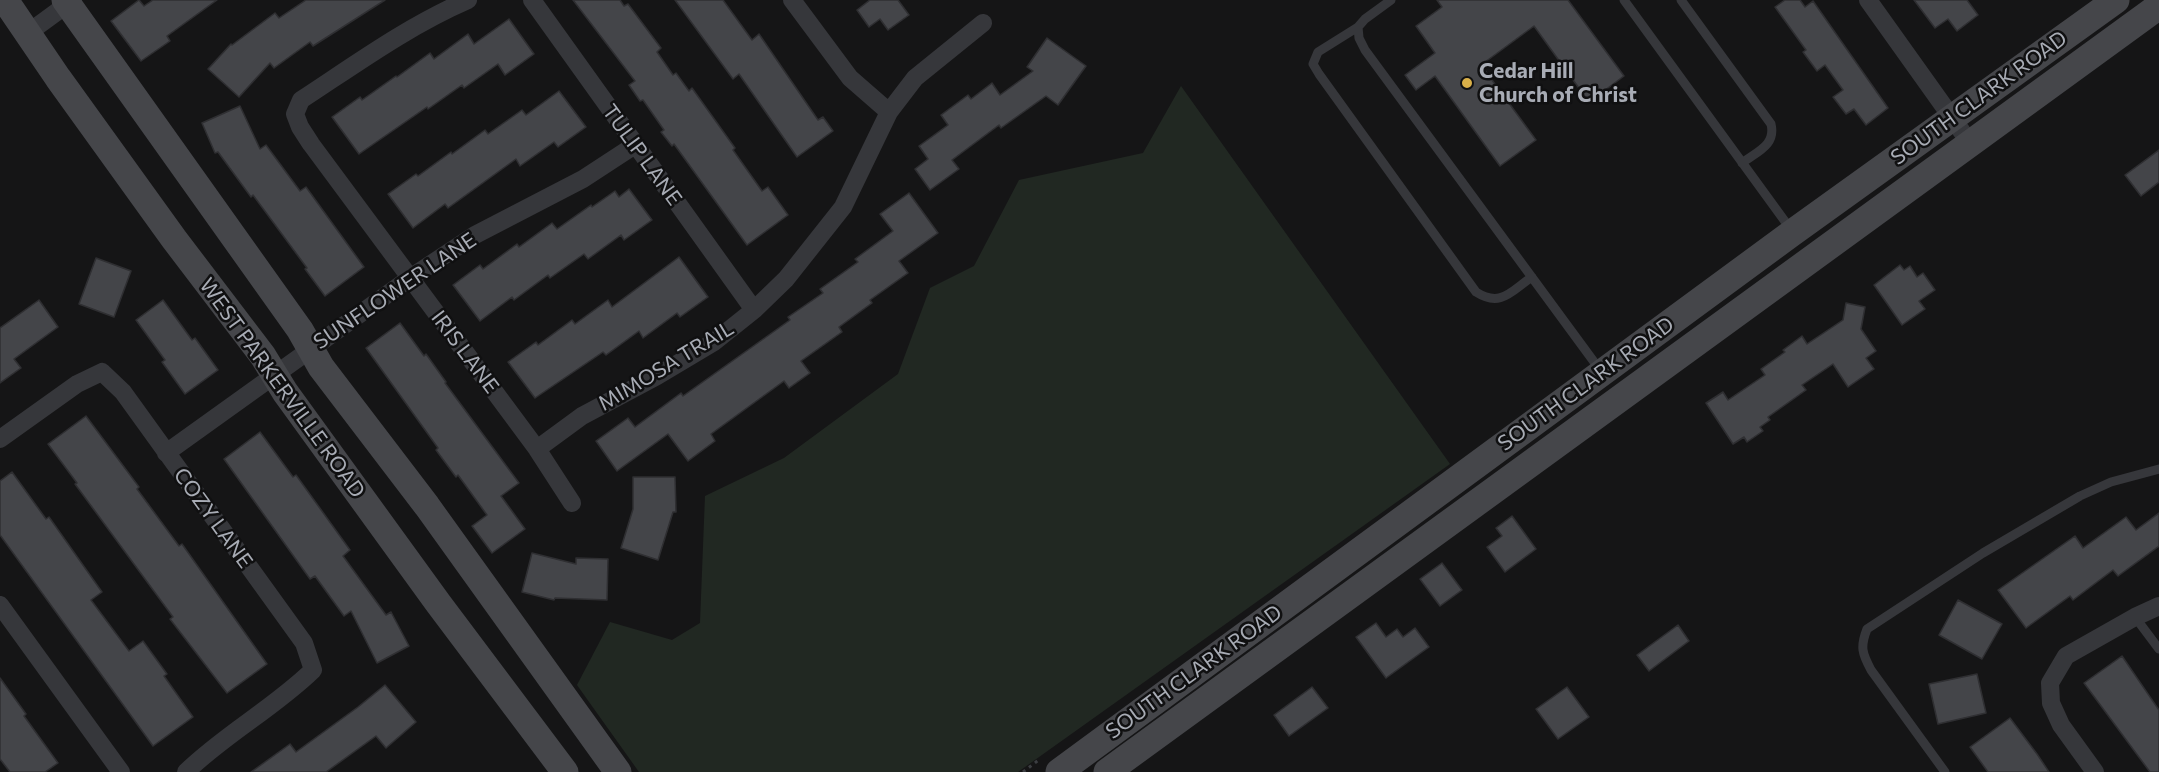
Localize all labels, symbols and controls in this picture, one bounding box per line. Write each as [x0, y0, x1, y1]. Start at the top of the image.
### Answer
street label: SOUTH CLARK ROAD [1886, 26, 2072, 170]
place label: Cedar Hill Church of Christ [1479, 58, 1637, 108]
marker: Cedar Hill Church of Christ [1460, 76, 1474, 90]
street label: TULIP LANE [597, 100, 687, 210]
street label: SUNFLOWER LANE [309, 227, 481, 355]
street label: WEST PARKERVILLE ROAD [194, 273, 370, 503]
street label: IRIS LANE [426, 306, 504, 398]
street label: SOUTH CLARK ROAD [1493, 312, 1679, 456]
street label: MIMOSA TRAIL [594, 316, 738, 416]
street label: COZY LANE [168, 463, 258, 573]
street label: SOUTH CLARK ROAD [1101, 600, 1287, 744]

